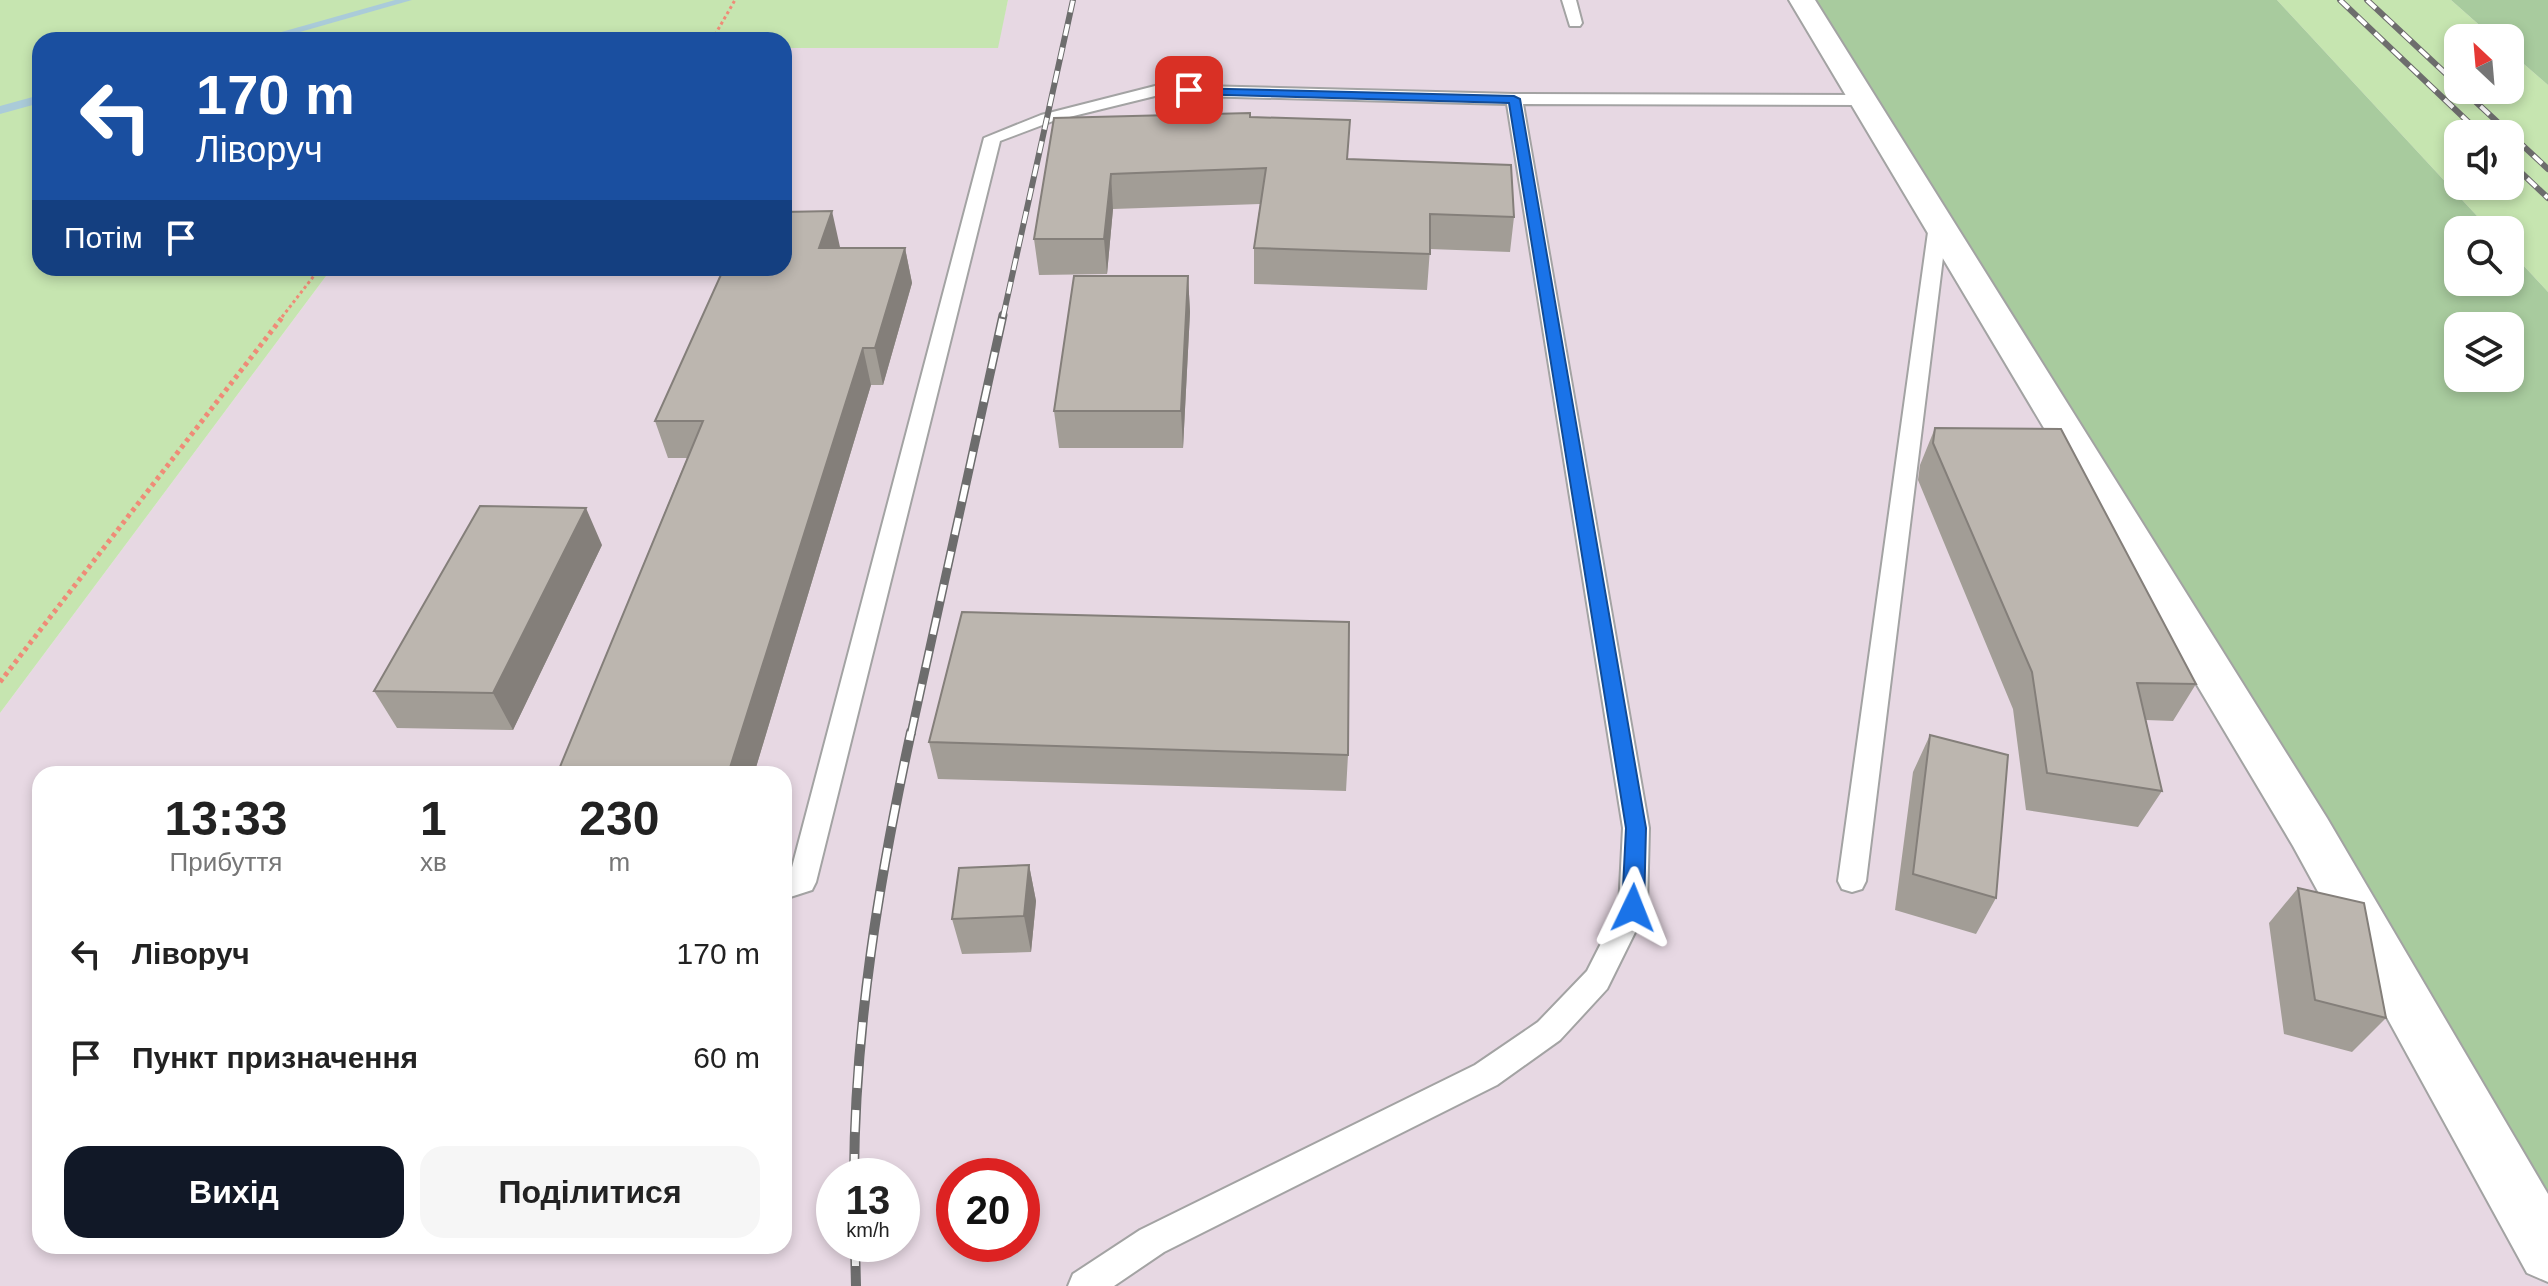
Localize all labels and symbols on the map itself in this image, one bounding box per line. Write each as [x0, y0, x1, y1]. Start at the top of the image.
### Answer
north arrow [2444, 24, 2524, 104]
pin [1155, 56, 1223, 124]
position arrow [1591, 866, 1675, 950]
speed limit sign: 20 [936, 1158, 1040, 1262]

